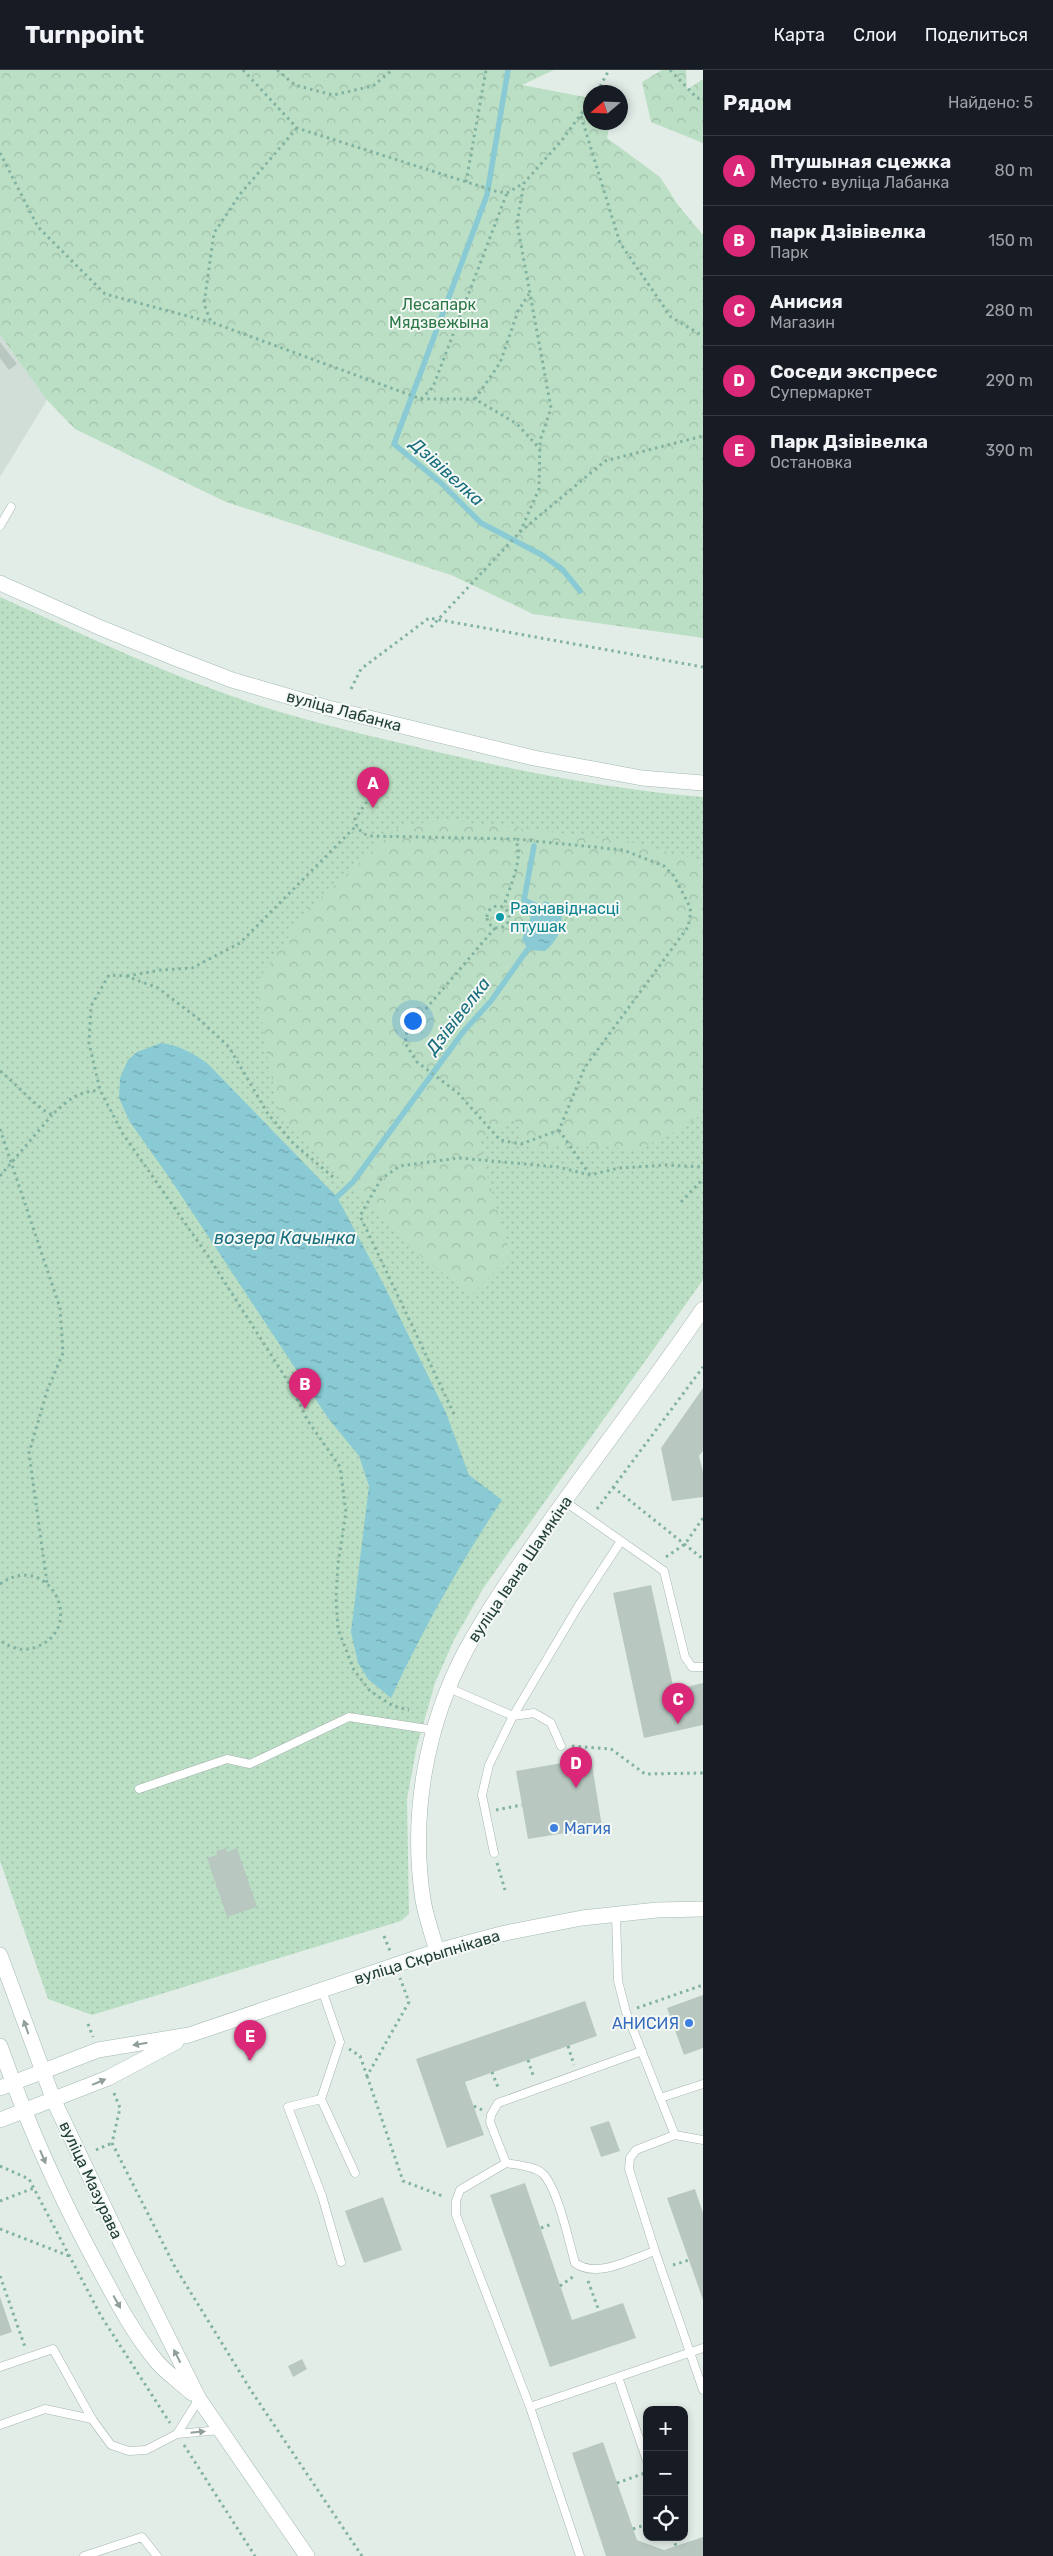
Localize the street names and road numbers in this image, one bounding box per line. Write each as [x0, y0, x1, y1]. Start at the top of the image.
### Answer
street label: вуліца Лабанка [284, 686, 404, 736]
street label: вуліца Івана Шамякіна [464, 1492, 576, 1646]
street label: вуліца Скрыпнікава [352, 1926, 502, 1988]
street label: вуліца Мазурава [55, 2118, 127, 2242]

